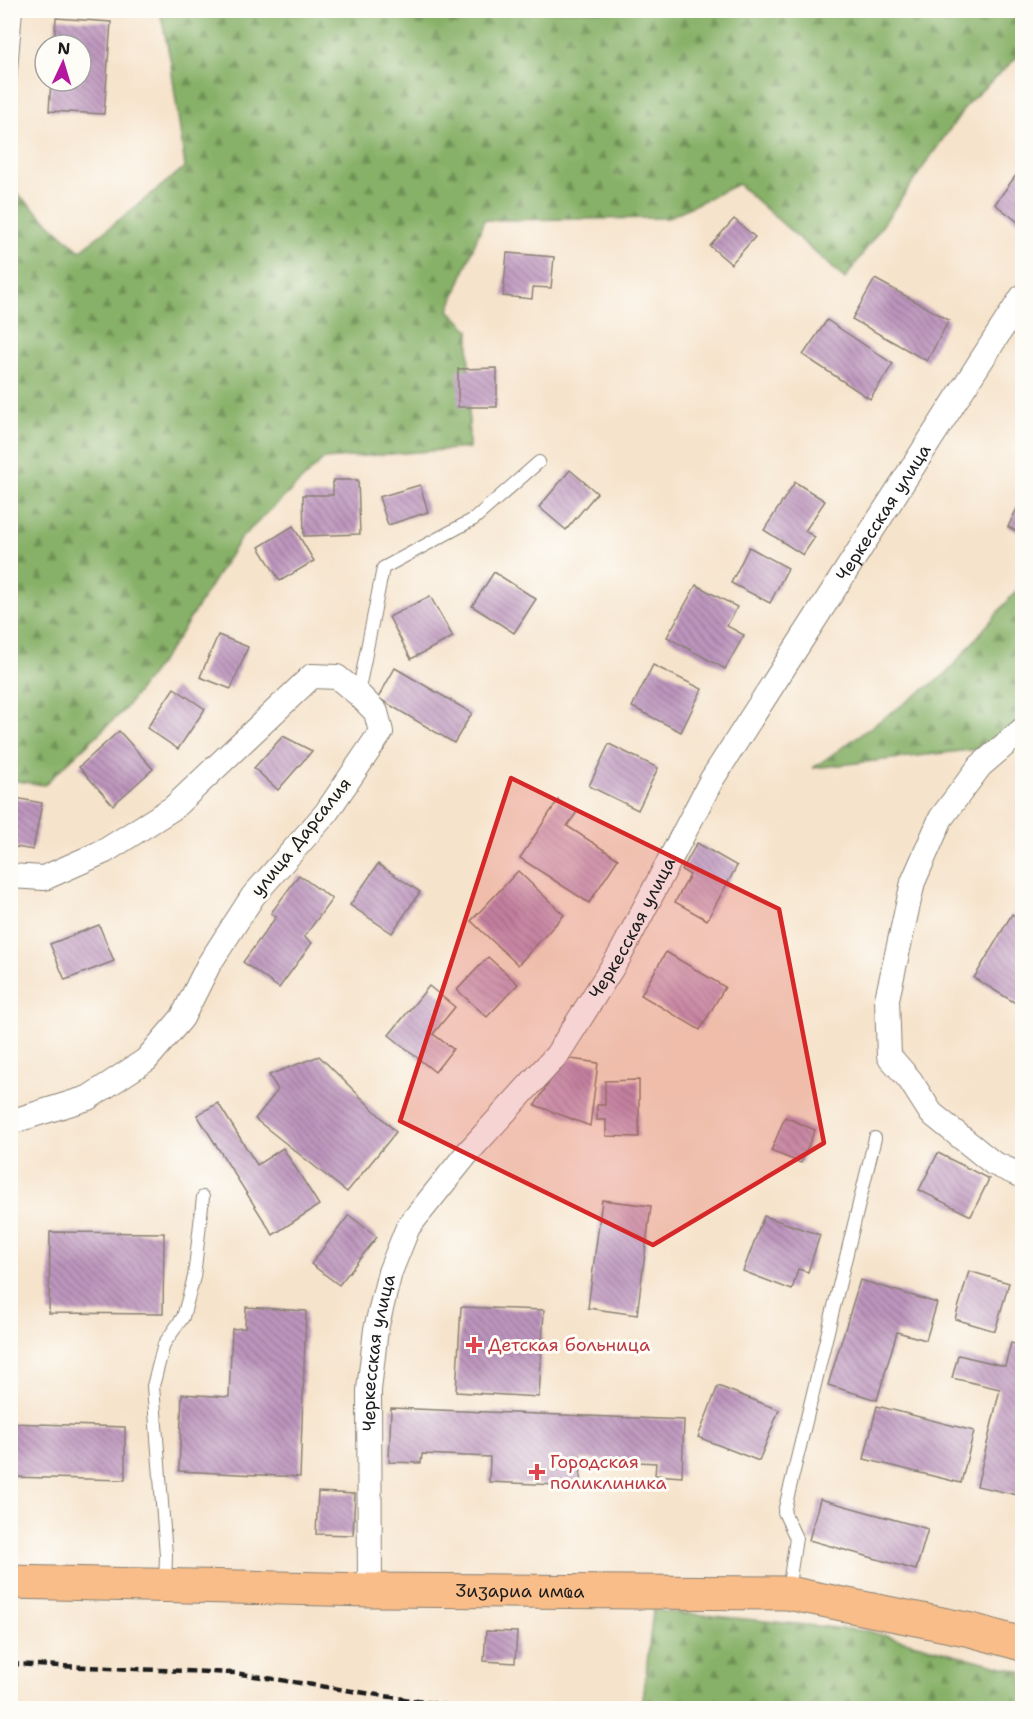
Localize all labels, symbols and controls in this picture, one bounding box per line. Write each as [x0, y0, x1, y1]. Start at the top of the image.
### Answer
north arrow [33, 33, 93, 93]
text: N [57, 38, 71, 59]
street label: Черкесская улица [830, 439, 936, 586]
street label: улица Дарсалия [245, 772, 357, 902]
street label: Черкесская улица [583, 853, 681, 1003]
street label: Черкесская улица [357, 1272, 401, 1431]
place label: Детская больница [488, 1333, 650, 1357]
marker: Детская больница [465, 1336, 483, 1354]
place label: Городская поликлиника [550, 1450, 667, 1495]
marker: Городская поликлиника [528, 1463, 546, 1481]
street label: Ӡиӡариа имҩа [455, 1579, 585, 1604]

